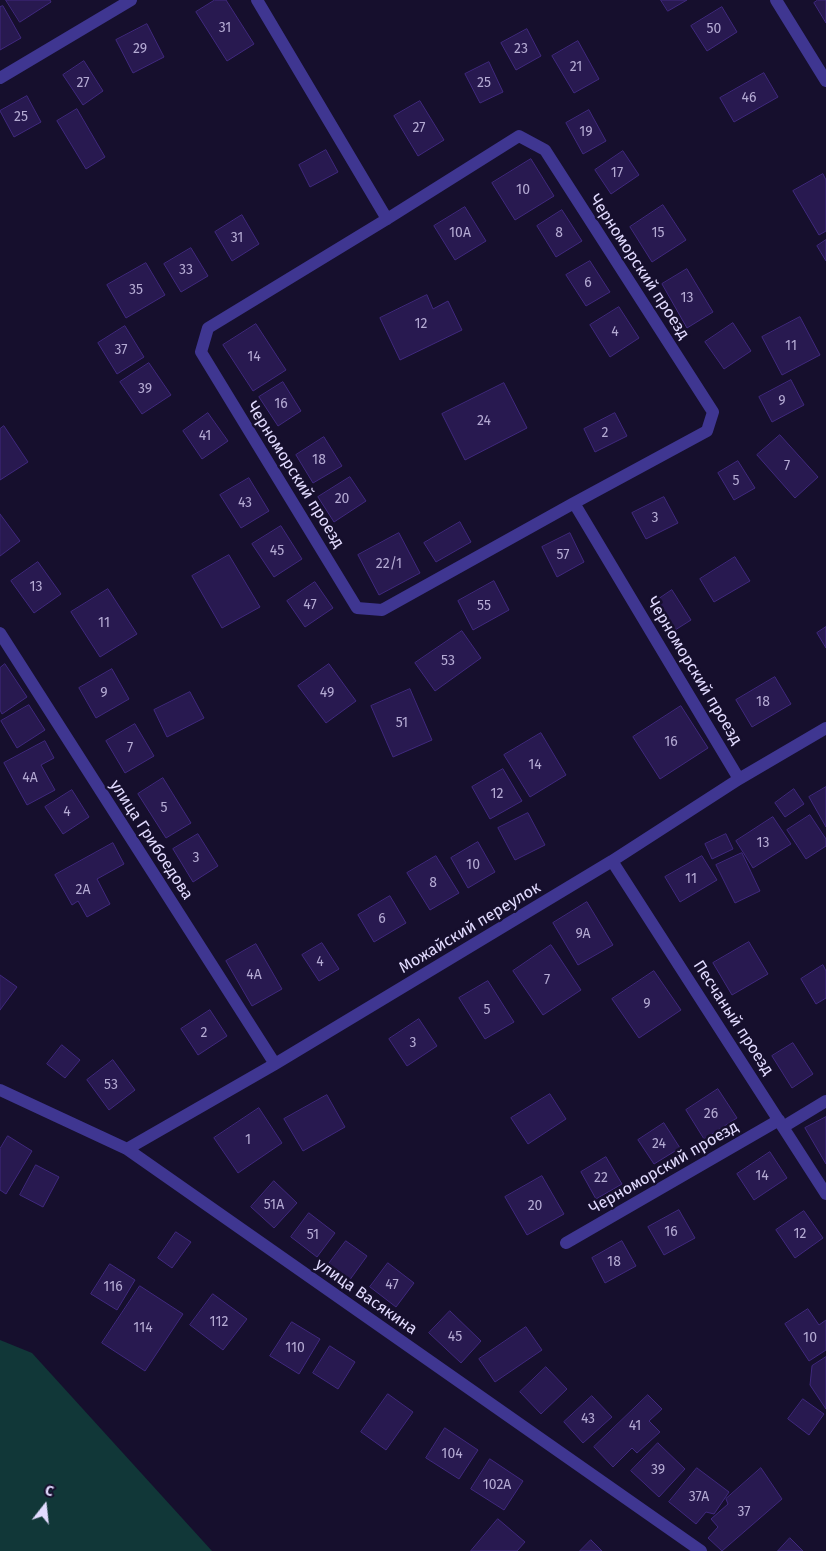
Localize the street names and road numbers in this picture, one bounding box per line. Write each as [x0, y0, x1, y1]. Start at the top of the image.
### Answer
street label: Черноморский проезд [585, 191, 693, 343]
street label: Черноморский проезд [242, 398, 348, 552]
street label: Черноморский проезд [642, 594, 746, 748]
street label: улица Грибоедова [105, 776, 197, 904]
street label: Можайский переулок [396, 878, 544, 978]
street label: Песчаный проезд [689, 957, 777, 1079]
street label: Черноморский проезд [586, 1117, 742, 1219]
street label: улица Васякина [311, 1255, 421, 1339]

